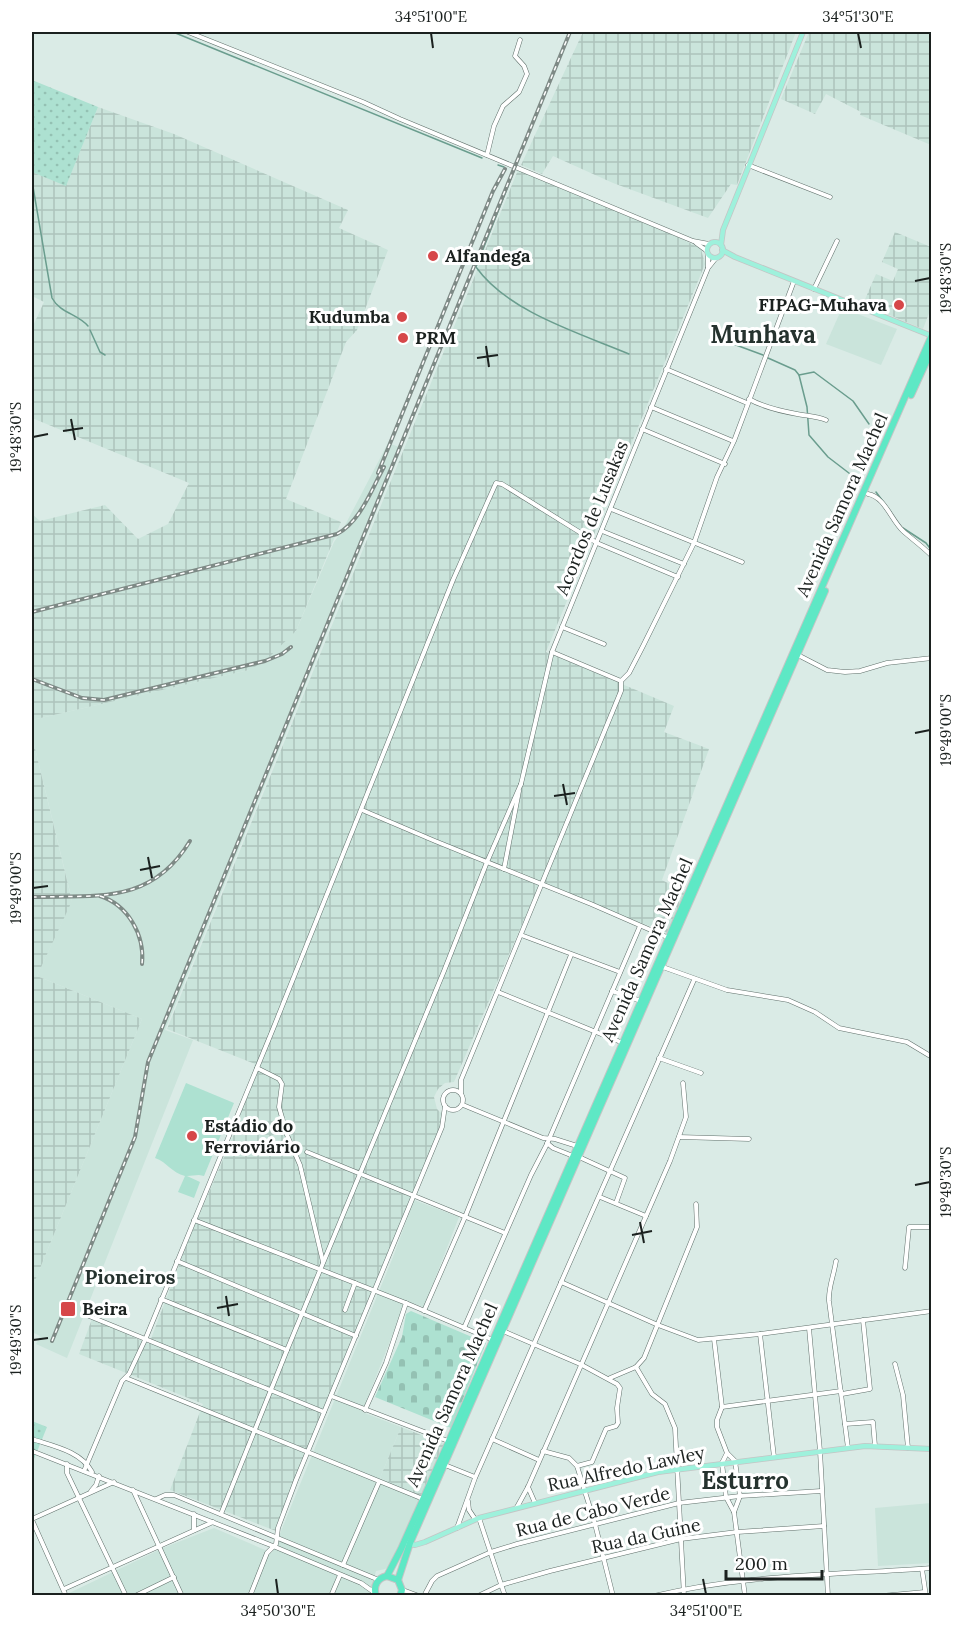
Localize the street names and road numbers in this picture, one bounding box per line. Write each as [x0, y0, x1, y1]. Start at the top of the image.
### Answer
street label: Avenida Samora Machel [790, 409, 893, 601]
street label: Acordos de Lusakas [550, 437, 633, 599]
street label: Avenida Samora Machel [595, 854, 698, 1046]
street label: Avenida Samora Machel [400, 1299, 503, 1491]
street label: Rua Alfredo Lawley [545, 1441, 707, 1496]
street label: Rua de Cabo Verde [513, 1481, 673, 1542]
street label: Rua da Guine [589, 1513, 703, 1558]

